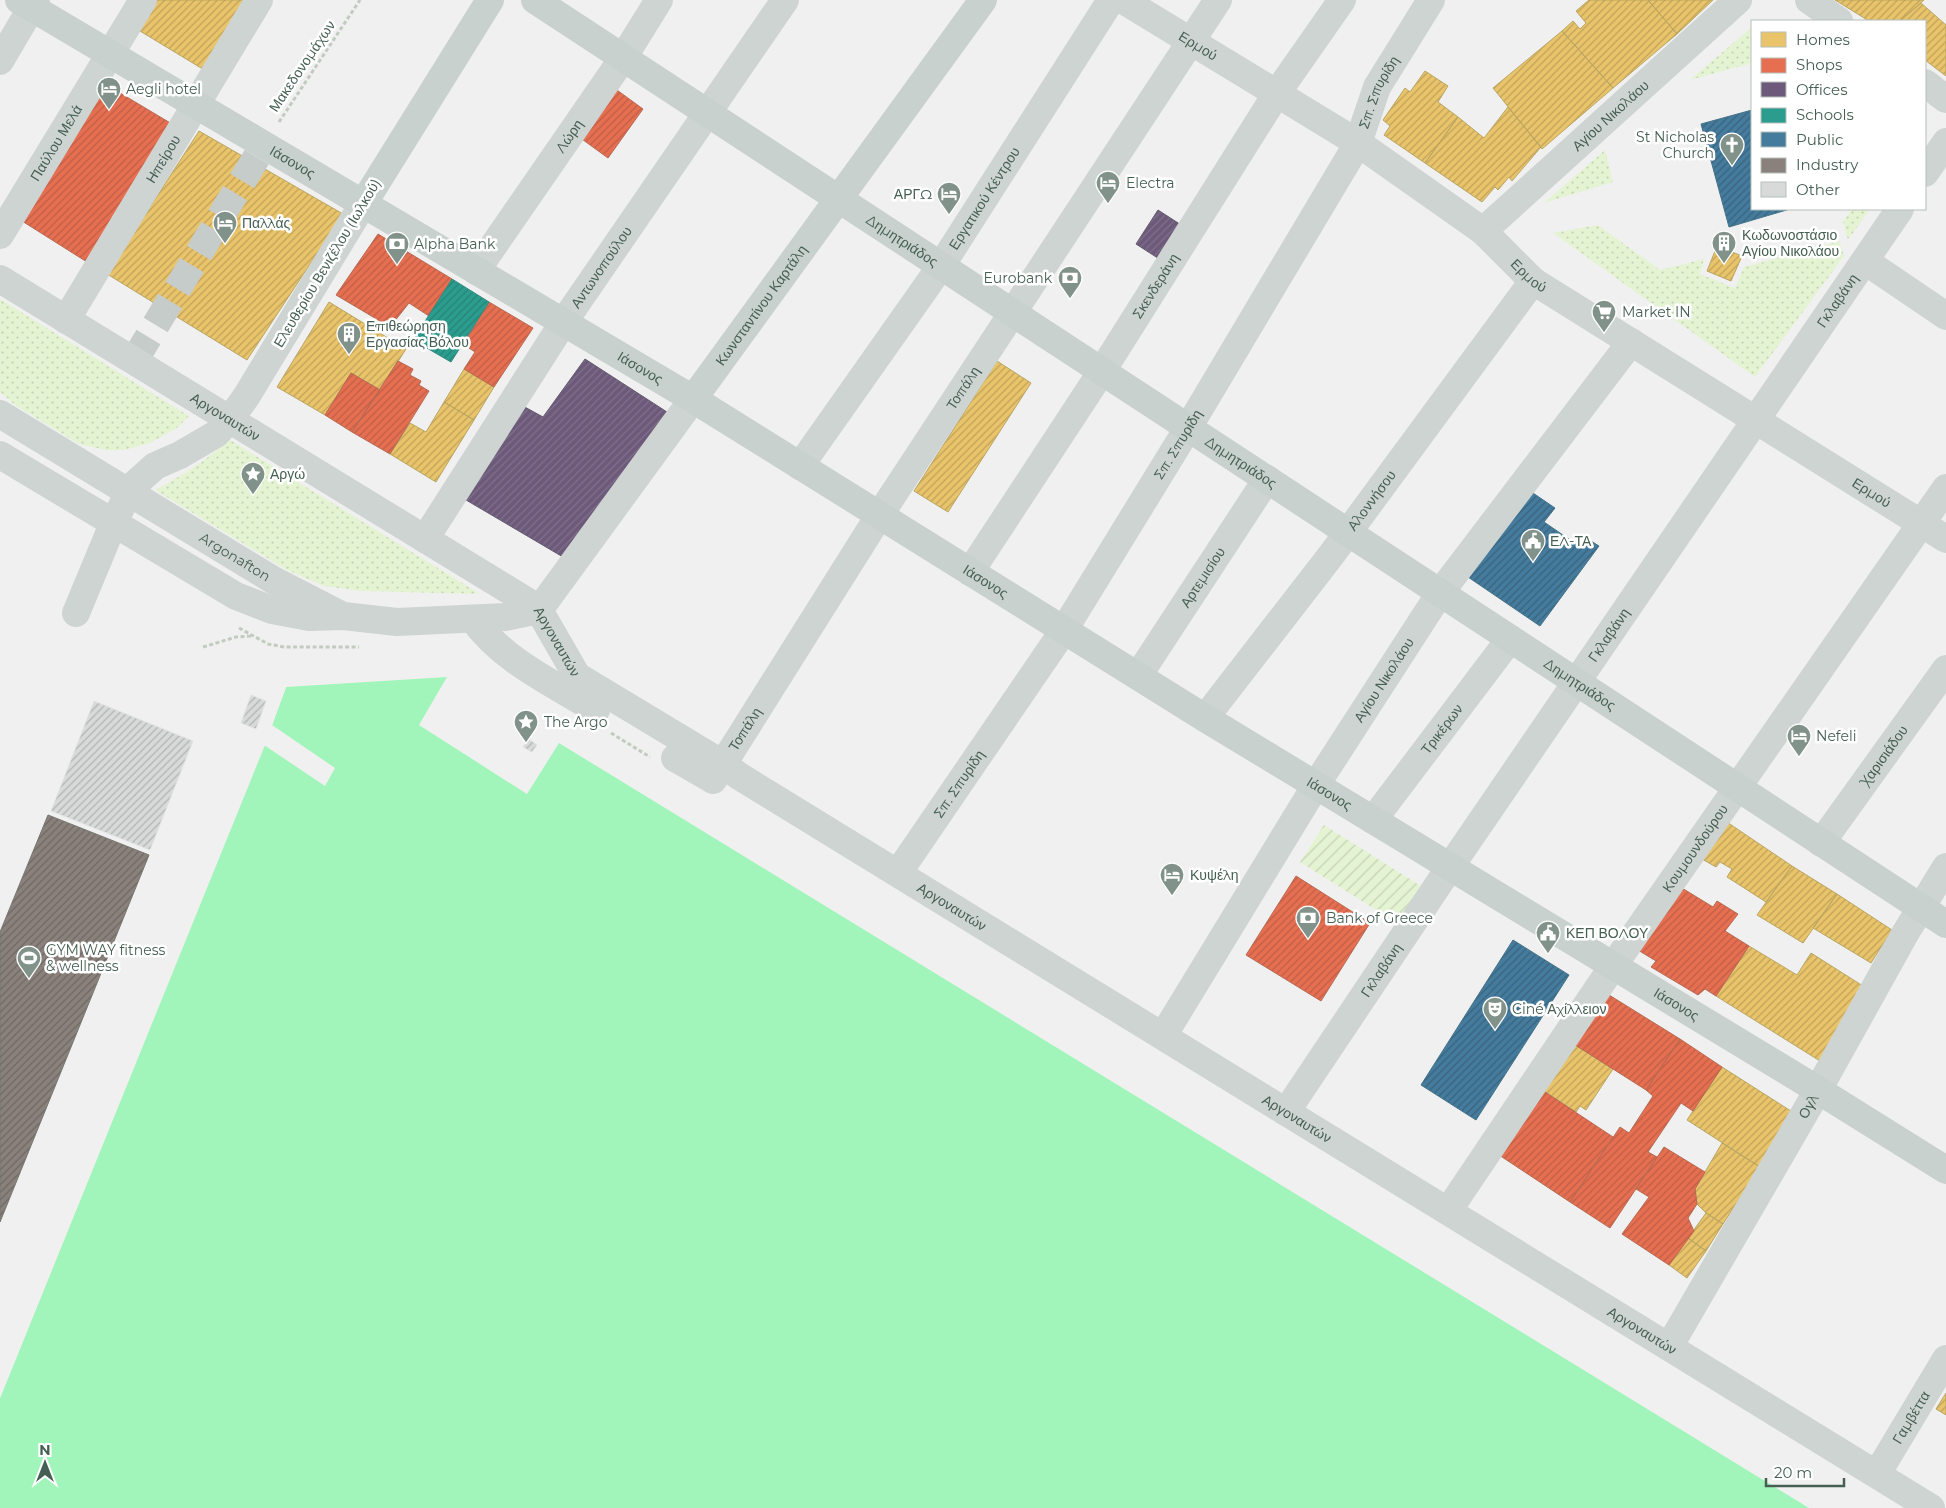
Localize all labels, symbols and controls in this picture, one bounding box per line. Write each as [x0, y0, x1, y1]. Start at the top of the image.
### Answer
street label: Μακεδονομάχων [265, 17, 339, 115]
legend [1751, 20, 1926, 210]
street label: Ερμού [1175, 27, 1221, 64]
text: Homes [1796, 30, 1850, 49]
street label: Σπ. Σπυρίδη [1354, 53, 1403, 131]
text: Shops [1796, 55, 1842, 74]
hotel icon: Aegli hotel [96, 76, 122, 110]
street label: Αγίου Νικολάου [1568, 76, 1653, 155]
place label: Aegli hotel [126, 80, 201, 98]
text: Offices [1796, 80, 1848, 99]
street label: Παύλου Μελά [26, 101, 86, 184]
text: Schools [1796, 105, 1854, 124]
street label: Λώρη [551, 116, 587, 156]
place label: St Nicholas Church [1636, 128, 1714, 162]
text: Public [1796, 130, 1844, 149]
street label: Ηπείρου [142, 132, 184, 186]
church icon: St Nicholas Church [1719, 132, 1745, 166]
street label: Ιάσονος [267, 142, 319, 183]
street label: Εργατικού Κέντρου [945, 144, 1024, 253]
text: Industry [1796, 155, 1859, 174]
hotel icon: Electra [1095, 170, 1121, 204]
place label: Electra [1126, 174, 1175, 192]
street label: Ελευθερίου Βενιζέλου (Ιωλκού) [269, 175, 385, 351]
text: Other [1796, 180, 1840, 199]
hotel icon: ΑΡΓΩ [936, 181, 962, 215]
place label: ΑΡΓΩ [894, 185, 932, 203]
hotel icon: Παλλάς [212, 210, 238, 244]
street label: Δημητριάδος [863, 210, 942, 271]
place label: Παλλάς [242, 214, 290, 232]
street label: Αντωνοπούλου [567, 223, 636, 312]
place label: Κωδωνοστάσιο Αγίου Νικολάου [1742, 226, 1839, 260]
building icon: Κωδωνοστάσιο Αγίου Νικολάου [1711, 230, 1737, 264]
bank icon: Alpha Bank [384, 231, 410, 265]
place label: Alpha Bank [414, 235, 496, 253]
street label: Κωνσταντίνου Καρτάλη [711, 241, 811, 369]
street label: Σκενδεράνη [1128, 250, 1183, 322]
street label: Ερμού [1507, 255, 1550, 296]
bank icon: Eurobank [1057, 265, 1083, 299]
place label: Eurobank [984, 269, 1053, 287]
street label: Γκλαβάνη [1813, 270, 1862, 331]
supermarket icon: Market IN [1591, 299, 1617, 333]
place label: Market IN [1622, 303, 1691, 321]
place label: Επιθεώρηση Εργασίας Βόλου [366, 317, 469, 351]
building icon: Επιθεώρηση Εργασίας Βόλου [336, 321, 362, 355]
street label: Ιάσονος [614, 347, 667, 388]
street label: Τοπάλη [942, 363, 984, 413]
street label: Αργοναυτών [187, 389, 263, 445]
street label: Σπ. Σπυρίδη [1150, 406, 1206, 483]
street label: Δημητριάδος [1202, 432, 1281, 493]
place icon: Αργώ [240, 461, 266, 495]
place label: Αργώ [270, 465, 305, 483]
street label: Αλοννήσου [1343, 467, 1400, 534]
street label: Ερμού [1849, 474, 1894, 511]
street label: Argonafton [196, 528, 274, 585]
public building icon: ΕΛ-ΤΑ [1520, 528, 1546, 562]
place label: ΕΛ-ΤΑ [1550, 532, 1592, 550]
street label: Αρτεμισίου [1176, 544, 1229, 611]
street label: Ιάσονος [960, 560, 1012, 602]
street label: Αργοναυτών [530, 603, 584, 680]
street label: Γκλαβάνη [1584, 605, 1633, 665]
street label: Αγίου Νικολάου [1350, 634, 1418, 726]
street label: Δημητριάδος [1541, 654, 1619, 714]
street label: Τρικέρων [1417, 700, 1467, 758]
street label: Τοπάλη [724, 704, 765, 754]
place icon: The Argo [513, 709, 539, 743]
place label: The Argo [544, 713, 608, 731]
street label: Χαρισιάδου [1855, 722, 1912, 791]
hotel icon: Nefeli [1786, 723, 1812, 757]
place label: Nefeli [1816, 727, 1856, 745]
street label: Σπ. Σπυρίδη [929, 746, 988, 821]
street label: Ιάσονος [1303, 773, 1356, 814]
street label: Κουμουνδούρου [1658, 801, 1732, 896]
hotel icon: Κυψέλη [1159, 862, 1185, 896]
place label: Κυψέλη [1190, 866, 1239, 884]
street label: Αργοναυτών [914, 879, 990, 935]
bank icon: Bank of Greece [1295, 905, 1321, 939]
place label: Bank of Greece [1326, 909, 1433, 927]
public building icon: ΚΕΠ ΒΟΛΟΥ [1535, 920, 1561, 954]
place label: ΚΕΠ ΒΟΛΟΥ [1566, 924, 1649, 942]
street label: Γκλαβάνη [1357, 939, 1406, 1000]
place label: GYM WAY fitness & wellness [46, 941, 165, 975]
sports icon: GYM WAY fitness & wellness [16, 945, 42, 979]
street label: Ιάσονος [1650, 983, 1703, 1025]
theatre icon: Ciné Αχίλλειον [1482, 996, 1508, 1030]
place label: Ciné Αχίλλειον [1512, 1000, 1607, 1018]
street label: Αργοναυτών [1259, 1091, 1335, 1147]
street label: Ογλ [1794, 1091, 1823, 1122]
street label: Αργοναυτών [1604, 1302, 1680, 1359]
street label: Γαμβέττα [1888, 1388, 1934, 1447]
north arrow [20, 1438, 70, 1488]
text: N [39, 1441, 51, 1459]
scale bar [1766, 1456, 1844, 1488]
text: 20 m [1774, 1463, 1812, 1482]

